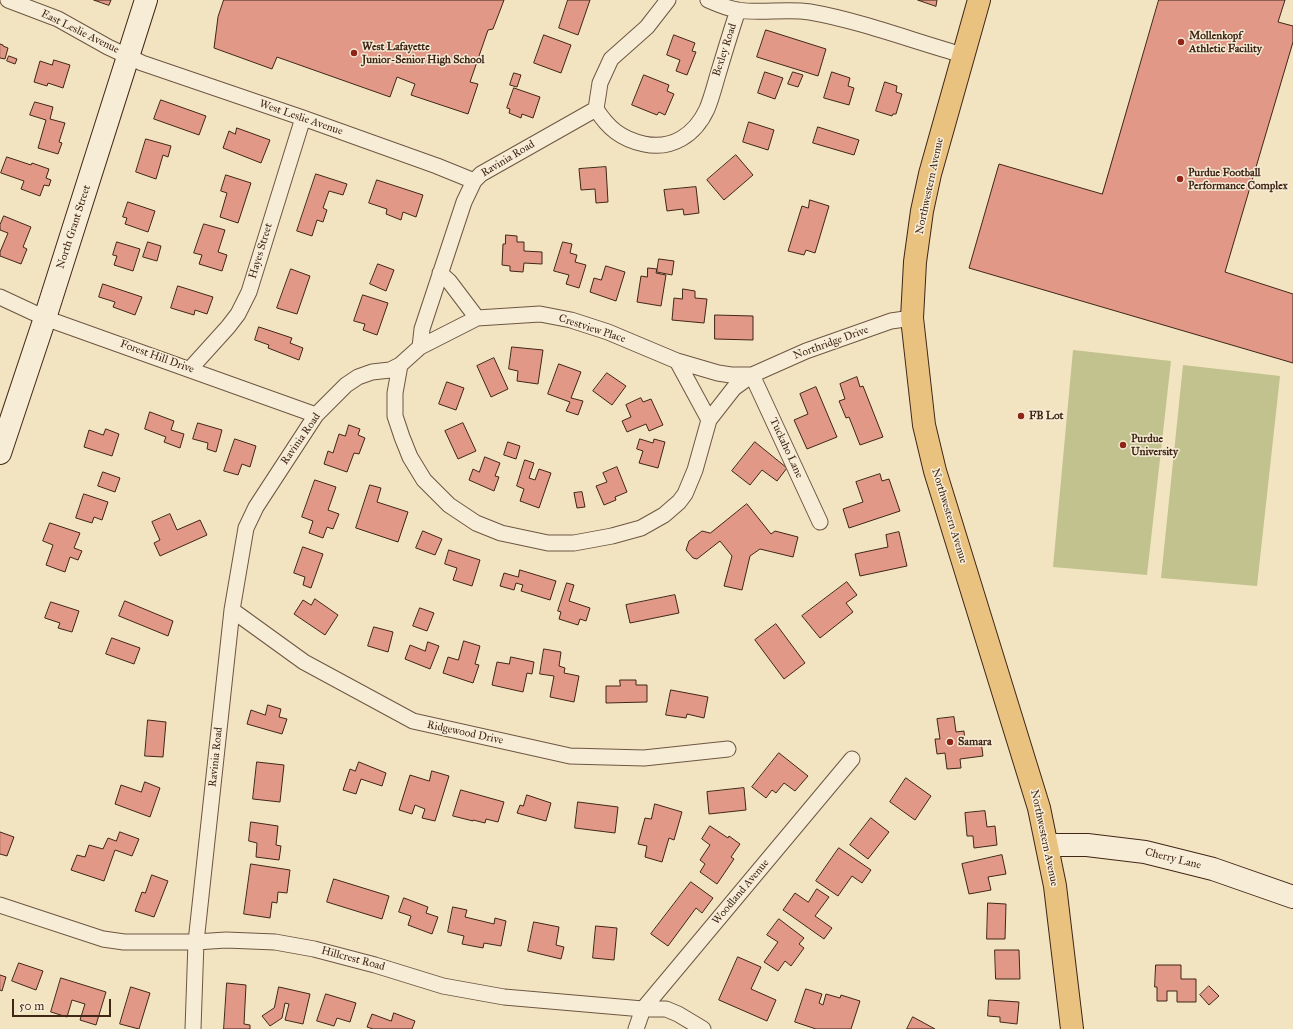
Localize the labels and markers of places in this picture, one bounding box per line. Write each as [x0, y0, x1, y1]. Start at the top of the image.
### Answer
place label: Mollenkopf Athletic Facility [1189, 29, 1262, 55]
marker: Mollenkopf Athletic Facility [1176, 37, 1186, 47]
place label: West Lafayette Junior-Senior High School [362, 40, 484, 66]
marker: West Lafayette Junior-Senior High School [349, 48, 359, 58]
place label: Purdue Football Performance Complex [1188, 166, 1288, 192]
marker: Purdue Football Performance Complex [1175, 174, 1185, 184]
place label: FB Lot [1029, 409, 1063, 423]
marker: FB Lot [1016, 411, 1026, 421]
place label: Purdue University [1131, 432, 1178, 458]
marker: Purdue University [1118, 440, 1128, 450]
place label: Samara [958, 735, 992, 749]
marker: Samara [945, 737, 955, 747]

